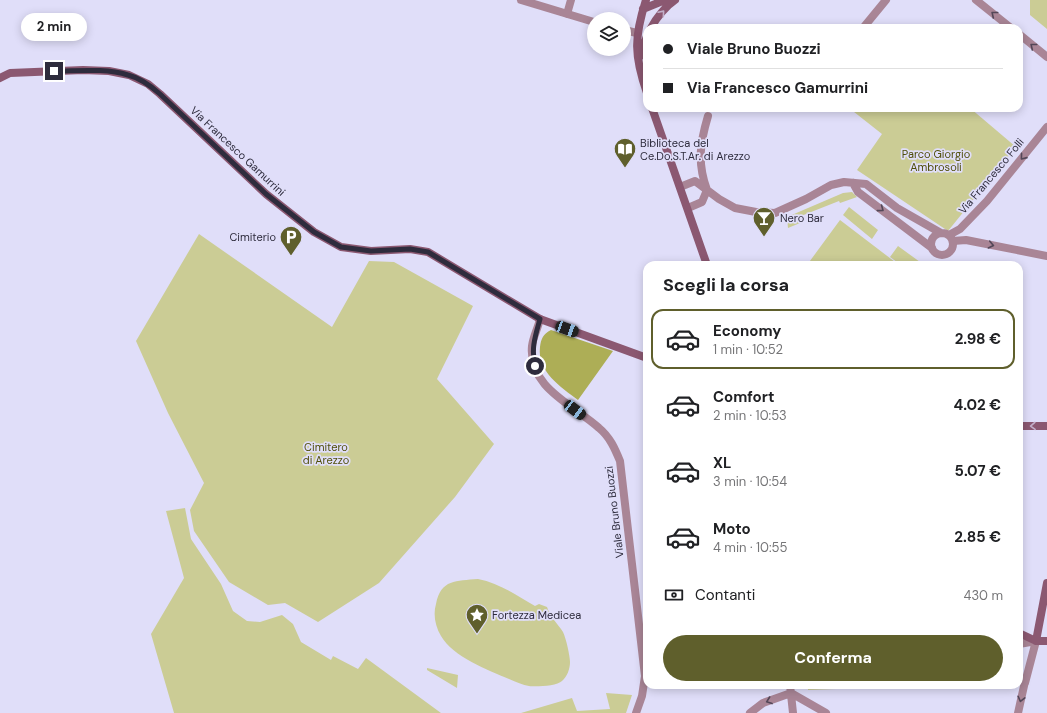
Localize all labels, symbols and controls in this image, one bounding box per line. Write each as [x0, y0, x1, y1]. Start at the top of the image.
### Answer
one-way arrow [658, 10, 665, 18]
map controls [587, 12, 631, 56]
button: layers [587, 12, 631, 56]
one-way arrow [991, 12, 998, 19]
callout: 2 min [21, 13, 87, 41]
text: 2 min [37, 18, 71, 35]
text: Viale Bruno Buozzi [687, 39, 821, 59]
one-way arrow [1030, 43, 1038, 50]
route end [45, 62, 63, 80]
text: Via Francesco Gamurrini [687, 78, 868, 98]
street label: Via Francesco Gamurrini [187, 103, 289, 199]
street label: Via Francesco Folli [955, 135, 1027, 217]
library icon: Biblioteca del Ce.Do.S.T.Ar. di Arezzo [612, 136, 638, 169]
place label: Biblioteca del Ce.Do.S.T.Ar. di Arezzo [640, 136, 750, 163]
park label: Parco Giorgio Ambrosoli [902, 147, 970, 174]
one-way arrow [1020, 153, 1027, 160]
one-way arrow [877, 204, 884, 212]
bar icon: Nero Bar [751, 205, 777, 238]
place label: Nero Bar [780, 211, 824, 225]
parking icon: Cimiterio [278, 224, 304, 257]
place label: Cimiterio [229, 230, 276, 244]
one-way arrow [988, 240, 994, 248]
text: Scegli la corsa [663, 273, 789, 297]
car [554, 319, 580, 339]
icon: car [665, 321, 701, 357]
text: Economy [713, 321, 781, 341]
text: 2.98 € [955, 329, 1001, 349]
text: 1 min · 10:52 [713, 341, 783, 358]
route start [526, 357, 544, 375]
icon: car [665, 387, 701, 423]
text: Comfort [713, 387, 774, 407]
text: 4.02 € [954, 395, 1001, 415]
car [562, 398, 588, 422]
text: 2 min · 10:53 [713, 407, 787, 424]
one-way arrow [1030, 422, 1036, 430]
park label: Cimitero di Arezzo [303, 440, 349, 467]
icon: car [665, 453, 701, 489]
text: XL [713, 453, 731, 473]
text: 5.07 € [955, 461, 1001, 481]
street label: Viale Bruno Buozzi [601, 465, 627, 559]
text: 3 min · 10:54 [713, 473, 787, 490]
icon: car [665, 519, 701, 555]
text: Moto [713, 519, 751, 539]
text: 2.85 € [954, 527, 1001, 547]
text: 4 min · 10:55 [713, 539, 787, 556]
icon: cash [663, 584, 685, 606]
text: Contanti [695, 585, 755, 605]
text: 430 m [963, 587, 1003, 604]
place icon: Fortezza Medicea [464, 602, 490, 635]
place label: Fortezza Medicea [492, 608, 581, 622]
button: Conferma [663, 635, 1003, 681]
one-way arrow [1017, 695, 1026, 702]
one-way arrow [766, 696, 773, 704]

